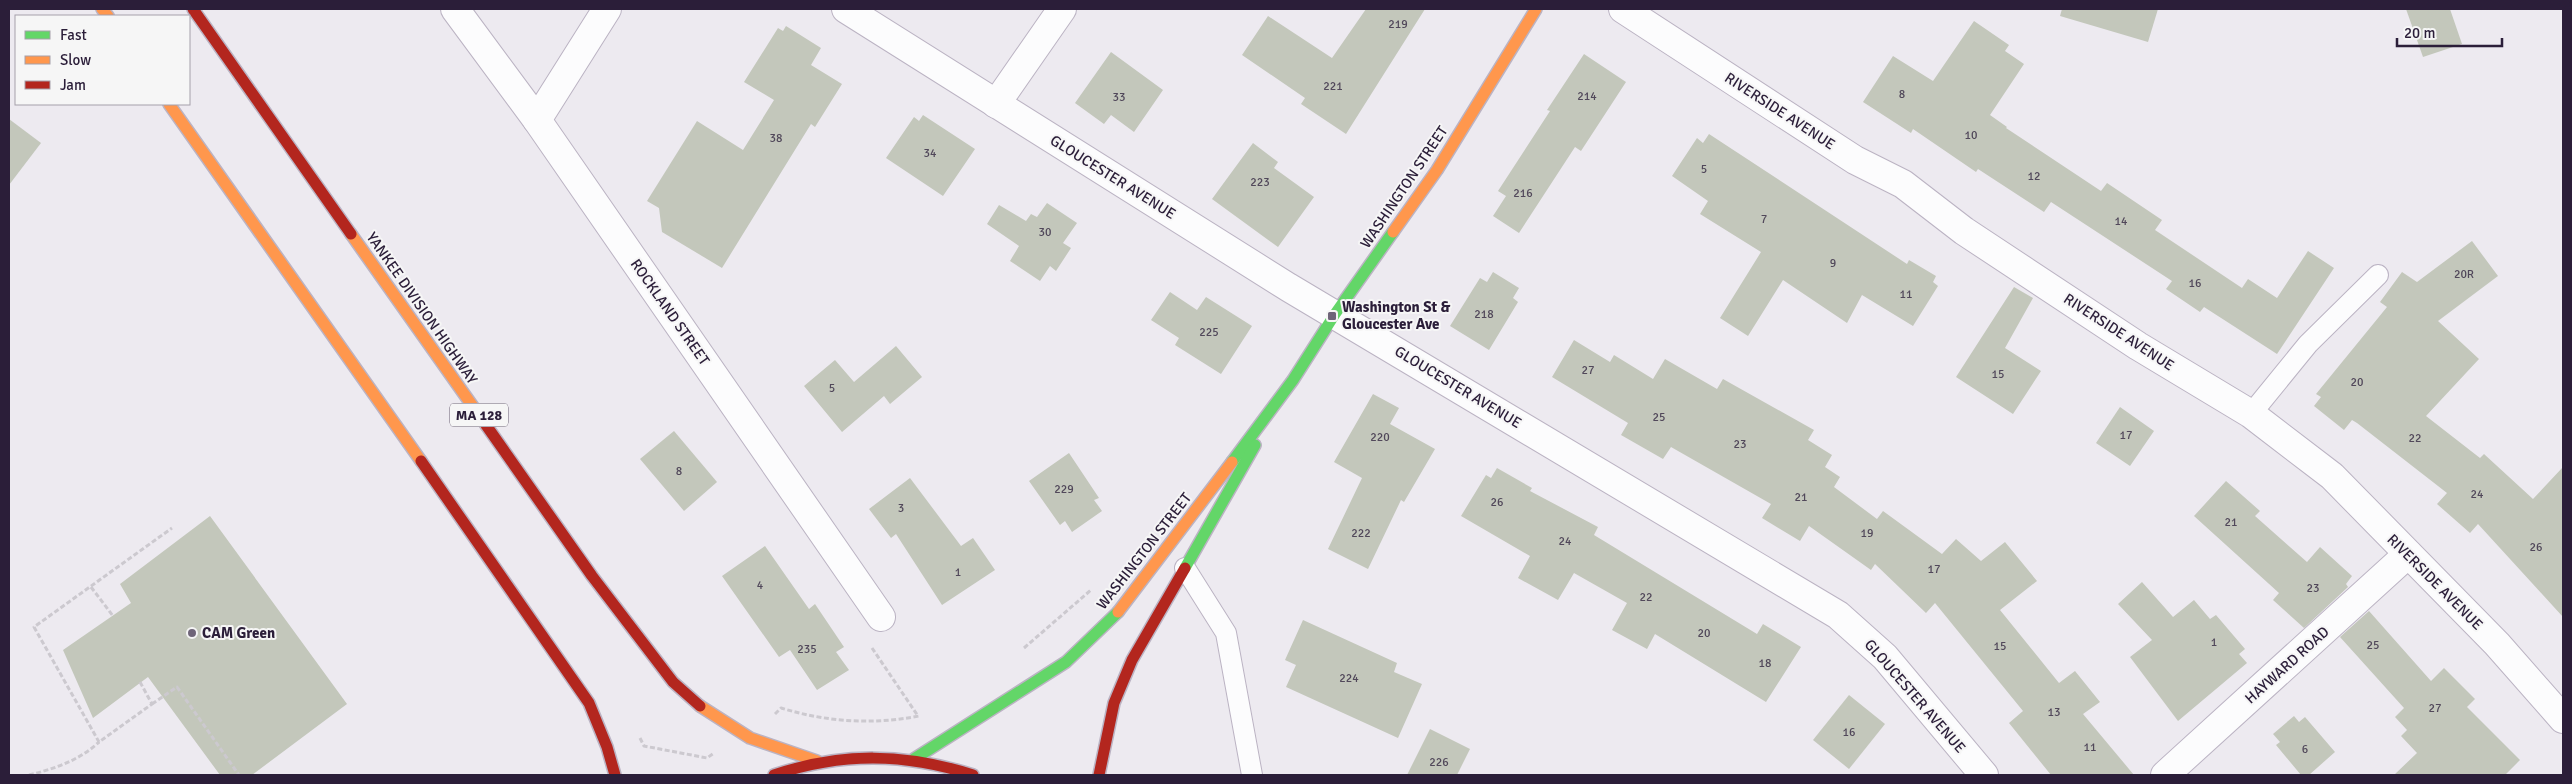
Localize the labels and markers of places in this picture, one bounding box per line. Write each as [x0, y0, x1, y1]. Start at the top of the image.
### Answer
place label: Washington St & Gloucester Ave [1342, 298, 1450, 333]
marker: Washington St & Gloucester Ave [1326, 310, 1338, 322]
place label: CAM Green [202, 624, 275, 642]
marker: CAM Green [186, 627, 198, 639]

